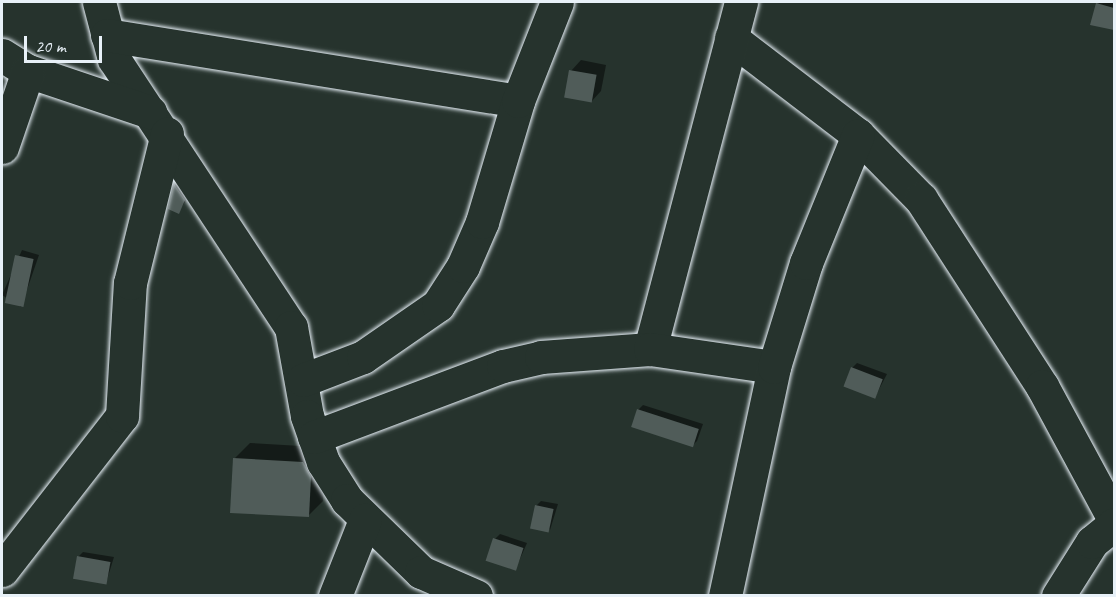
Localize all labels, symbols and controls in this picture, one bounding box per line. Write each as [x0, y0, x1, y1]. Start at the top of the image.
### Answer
scale bar [27, 24, 105, 62]
text: 20 m [35, 35, 66, 57]

